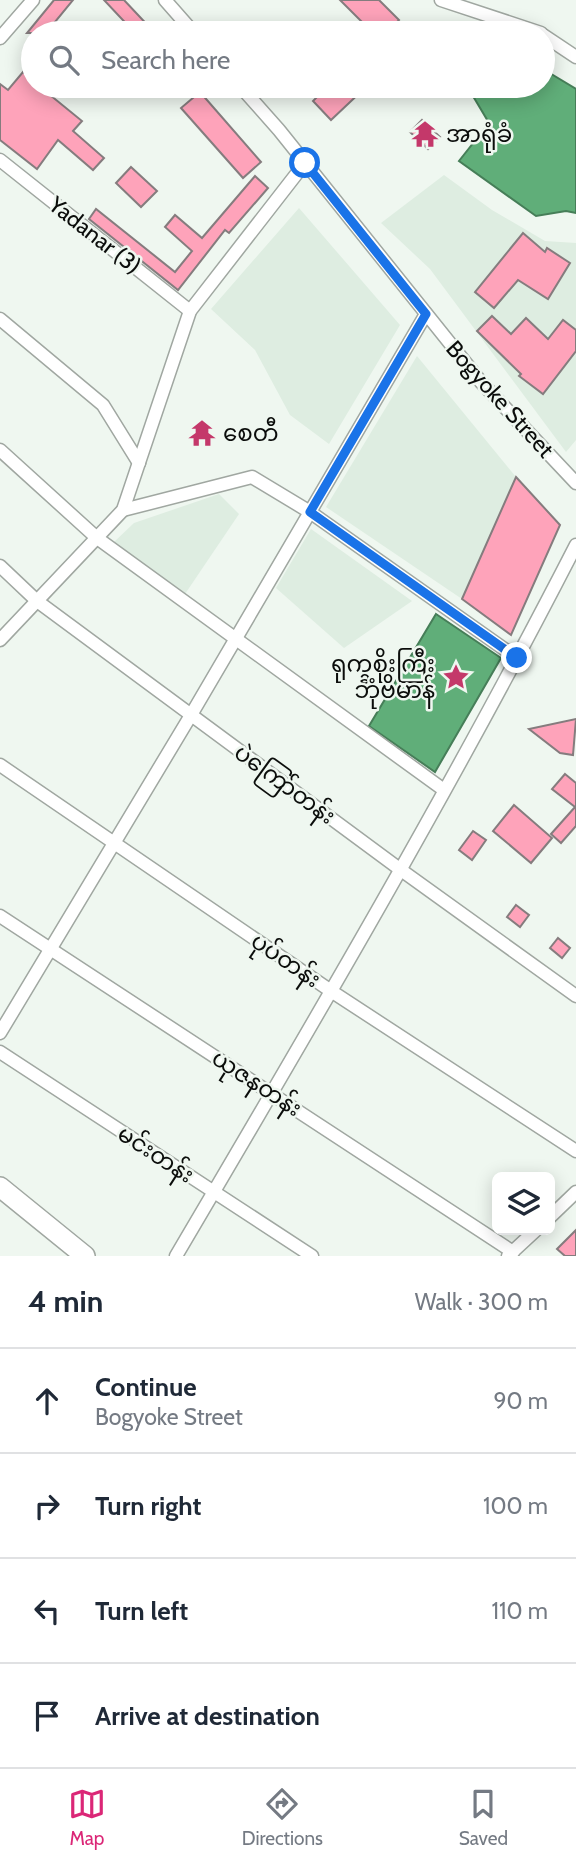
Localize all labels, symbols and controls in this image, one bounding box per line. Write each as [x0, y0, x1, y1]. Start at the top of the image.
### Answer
search box [21, 21, 555, 98]
icon: search [45, 41, 83, 79]
text: Search here [101, 44, 230, 76]
temple icon: အာရုံခံ [410, 119, 440, 149]
place label: အာရုံခံ [446, 120, 512, 153]
route start [289, 147, 320, 178]
street label: Yadanar (3) [43, 190, 147, 280]
street label: Bogyoke Street [440, 335, 560, 463]
place label: စေတီ [223, 417, 279, 447]
temple icon: စေတီ [187, 418, 217, 448]
route end [501, 642, 532, 673]
place label: ရုက္ခစိုးကြီး ဘုံဗိမာန် [331, 648, 435, 709]
place icon: ရုက္ခစိုးကြီး ဘုံဗိမာန် [441, 662, 471, 692]
street label: ပဲကြော်တန်း [226, 736, 342, 834]
street label: ပုပ်တန်း [243, 925, 327, 998]
street label: ယုဇနတန်း [204, 1042, 308, 1127]
street label: မင်းတန်း [110, 1117, 201, 1193]
map controls [492, 1172, 555, 1235]
button: layers [492, 1172, 555, 1235]
text: 4 min [28, 1283, 103, 1320]
text: Walk · 300 m [415, 1288, 548, 1316]
text: Continue [95, 1371, 197, 1403]
icon: ahead [28, 1382, 66, 1420]
text: 90 m [494, 1387, 548, 1415]
text: Bogyoke Street [95, 1403, 243, 1431]
icon: right [28, 1487, 66, 1525]
text: Turn right [95, 1490, 201, 1522]
text: 100 m [483, 1492, 548, 1520]
icon: left [28, 1592, 66, 1630]
text: Turn left [95, 1595, 188, 1627]
text: 110 m [492, 1597, 548, 1625]
icon: arrive [28, 1697, 66, 1735]
text: Arrive at destination [95, 1700, 320, 1732]
tab: Map [68, 1785, 106, 1850]
tab: Directions [242, 1785, 323, 1850]
tab: Saved [459, 1785, 508, 1850]

